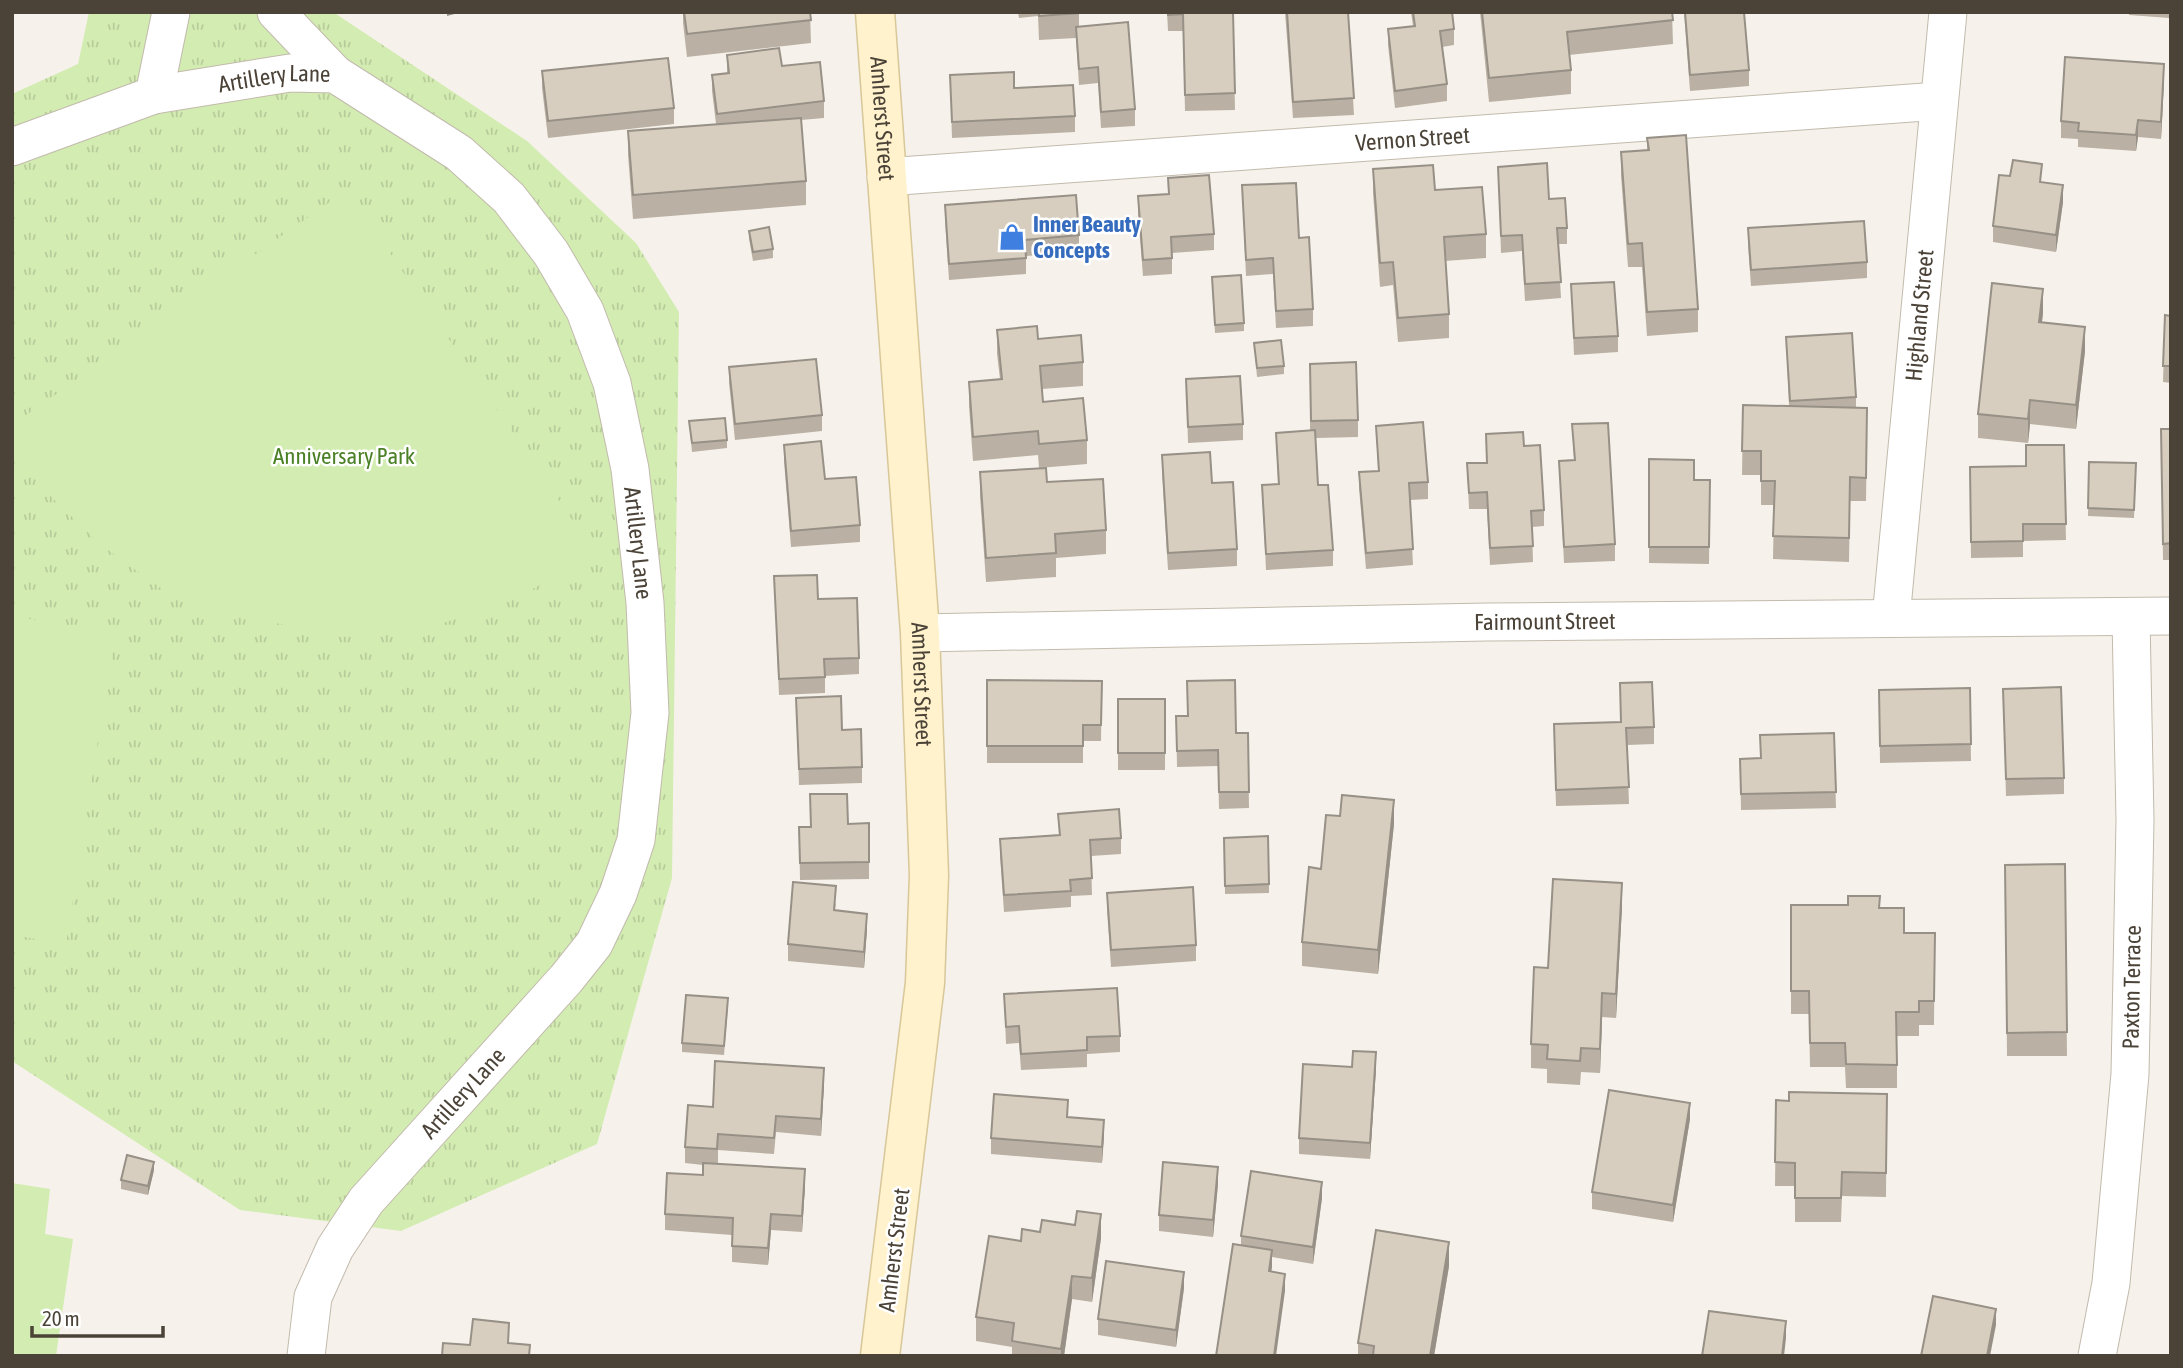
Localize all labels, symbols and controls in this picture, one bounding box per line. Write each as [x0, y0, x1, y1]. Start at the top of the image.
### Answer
street label: Amherst Street [865, 56, 900, 182]
street label: Artillery Lane [216, 60, 331, 97]
street label: Vernon Street [1355, 122, 1471, 156]
place label: Inner Beauty Concepts [1033, 211, 1141, 263]
shop icon: Inner Beauty Concepts [997, 222, 1027, 252]
street label: Highland Street [1900, 248, 1939, 382]
park label: Anniversary Park [273, 443, 415, 469]
street label: Artillery Lane [619, 486, 657, 601]
street label: Fairmount Street [1474, 608, 1616, 635]
street label: Amherst Street [906, 621, 937, 747]
street label: Paxton Terrace [2117, 925, 2146, 1050]
street label: Artillery Lane [416, 1042, 510, 1144]
street label: Amherst Street [874, 1187, 914, 1313]
scale bar [32, 1294, 163, 1338]
text: 20 m [42, 1306, 80, 1330]

